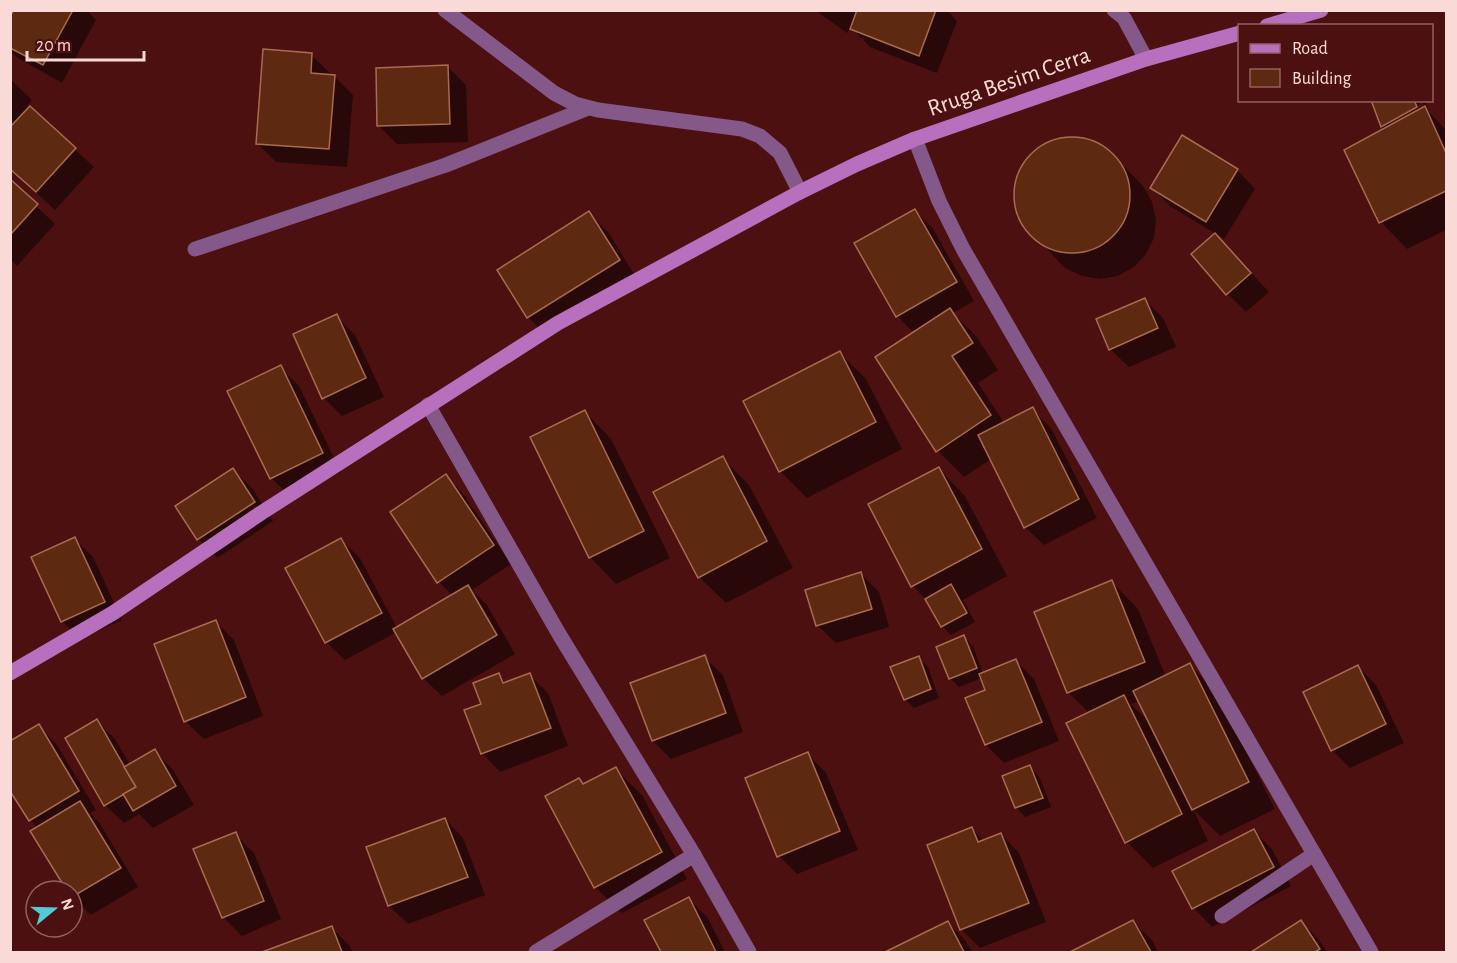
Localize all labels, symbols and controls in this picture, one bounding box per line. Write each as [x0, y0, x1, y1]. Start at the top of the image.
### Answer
scale bar [27, 24, 144, 62]
legend [1238, 24, 1433, 102]
text: 20 m [36, 37, 71, 55]
text: Road [1292, 40, 1328, 58]
street label: Rruga Besim Cerra [925, 43, 1093, 121]
text: Building [1292, 70, 1352, 88]
north arrow [24, 879, 84, 939]
text: N [58, 897, 77, 912]

